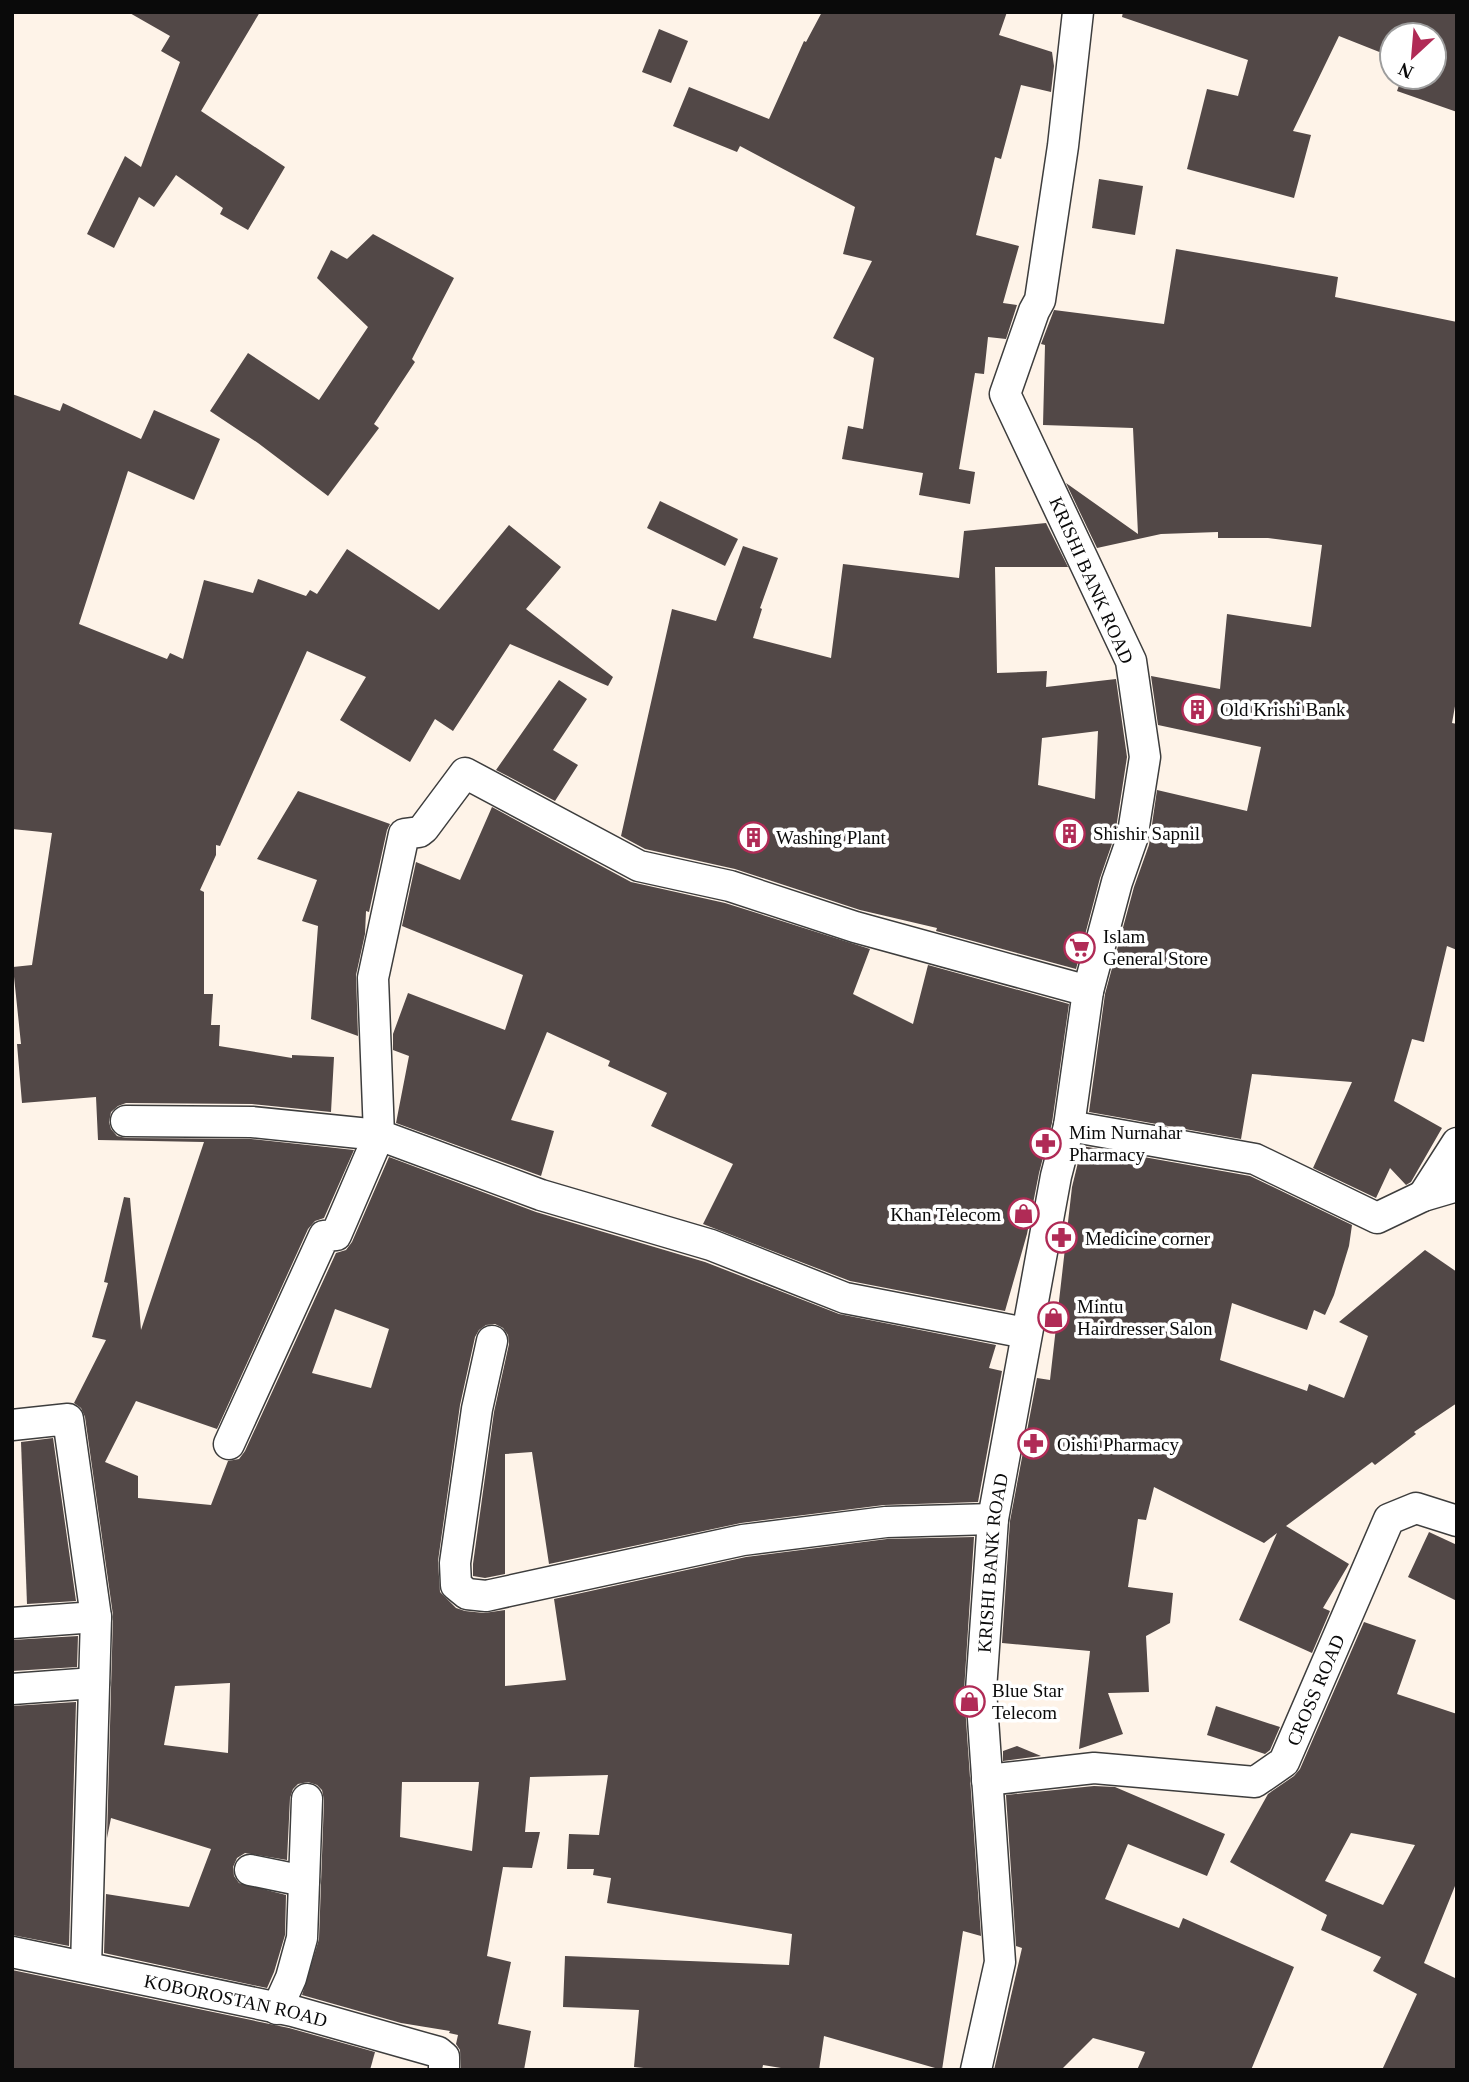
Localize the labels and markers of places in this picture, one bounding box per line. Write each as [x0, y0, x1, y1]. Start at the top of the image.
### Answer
building icon: Old Krishi Bank [1180, 692, 1214, 726]
place label: Old Krishi Bank [1220, 699, 1346, 720]
building icon: Shishir Sapnil [1053, 816, 1087, 850]
building icon: Washing Plant [736, 820, 770, 854]
place label: Shishir Sapnil [1093, 823, 1200, 844]
place label: Washing Plant [776, 827, 887, 848]
place label: Islam General Store [1103, 926, 1208, 969]
supermarket icon: Islam General Store [1063, 930, 1097, 964]
place label: Mim Nurnahar Pharmacy [1069, 1122, 1183, 1165]
pharmacy icon: Mim Nurnahar Pharmacy [1029, 1126, 1063, 1160]
shop icon: Khan Telecom [1007, 1197, 1041, 1231]
place label: Khan Telecom [890, 1204, 1001, 1225]
pharmacy icon: Medicine corner [1045, 1221, 1079, 1255]
place label: Medicine corner [1085, 1228, 1211, 1249]
place label: Mintu Hairdresser Salon [1077, 1296, 1213, 1339]
shop icon: Mintu Hairdresser Salon [1037, 1300, 1071, 1334]
pharmacy icon: Oishi Pharmacy [1017, 1427, 1051, 1461]
place label: Oishi Pharmacy [1057, 1434, 1179, 1455]
place label: Blue Star Telecom [992, 1680, 1064, 1723]
shop icon: Blue Star Telecom [952, 1684, 986, 1718]

